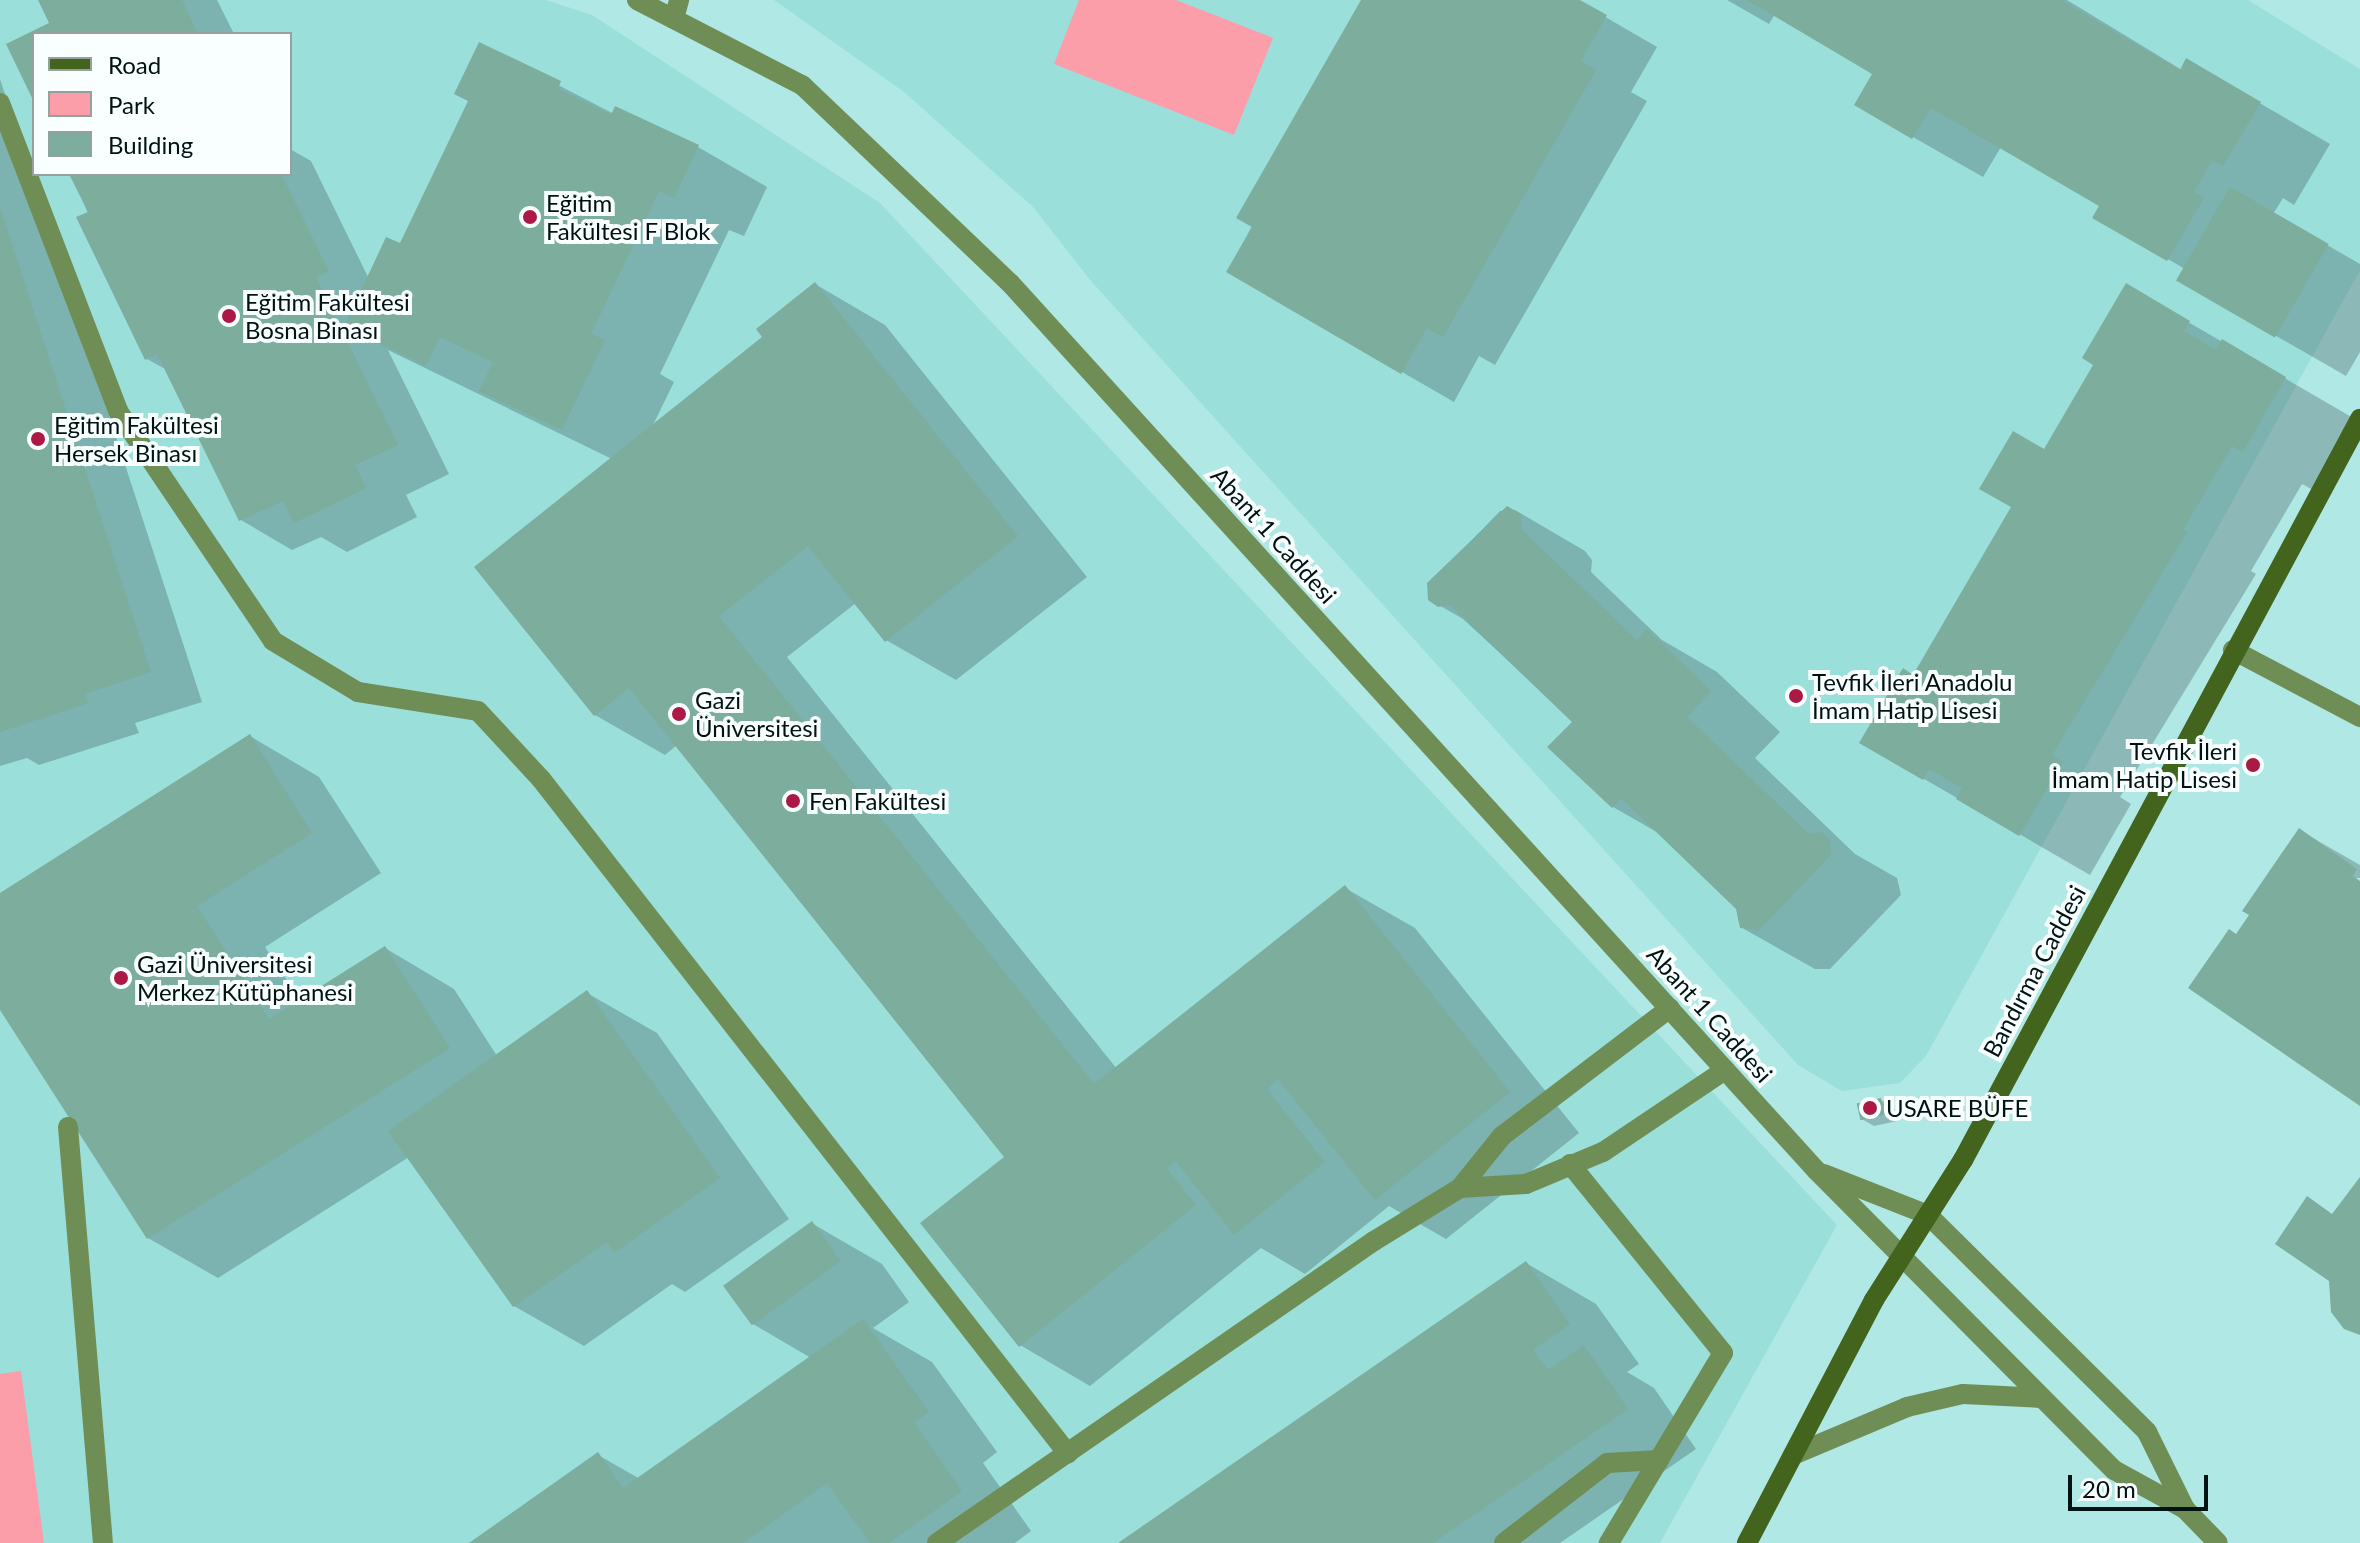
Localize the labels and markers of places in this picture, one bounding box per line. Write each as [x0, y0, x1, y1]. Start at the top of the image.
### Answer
place label: Eğitim Fakültesi F Blok [546, 189, 711, 245]
marker: Eğitim Fakültesi F Blok [521, 208, 539, 226]
place label: Eğitim Fakültesi Bosna Binası [245, 288, 410, 344]
marker: Eğitim Fakültesi Bosna Binası [220, 307, 238, 325]
place label: Eğitim Fakültesi Hersek Binası [54, 411, 219, 467]
marker: Eğitim Fakültesi Hersek Binası [29, 430, 47, 448]
place label: Tevfik İleri Anadolu İmam Hatip Lisesi [1812, 668, 2013, 724]
place label: Gazi Üniversitesi [695, 686, 818, 742]
marker: Tevfik İleri Anadolu İmam Hatip Lisesi [1787, 687, 1805, 705]
marker: Gazi Üniversitesi [670, 705, 688, 723]
place label: Tevfik İleri İmam Hatip Lisesi [2051, 737, 2237, 793]
marker: Tevfik İleri İmam Hatip Lisesi [2244, 756, 2262, 774]
place label: Fen Fakültesi [809, 787, 946, 815]
marker: Fen Fakültesi [784, 792, 802, 810]
place label: Gazi Üniversitesi Merkez Kütüphanesi [137, 950, 353, 1006]
marker: Gazi Üniversitesi Merkez Kütüphanesi [112, 969, 130, 987]
place label: USARE BÜFE [1886, 1094, 2028, 1122]
marker: USARE BÜFE [1861, 1099, 1879, 1117]

